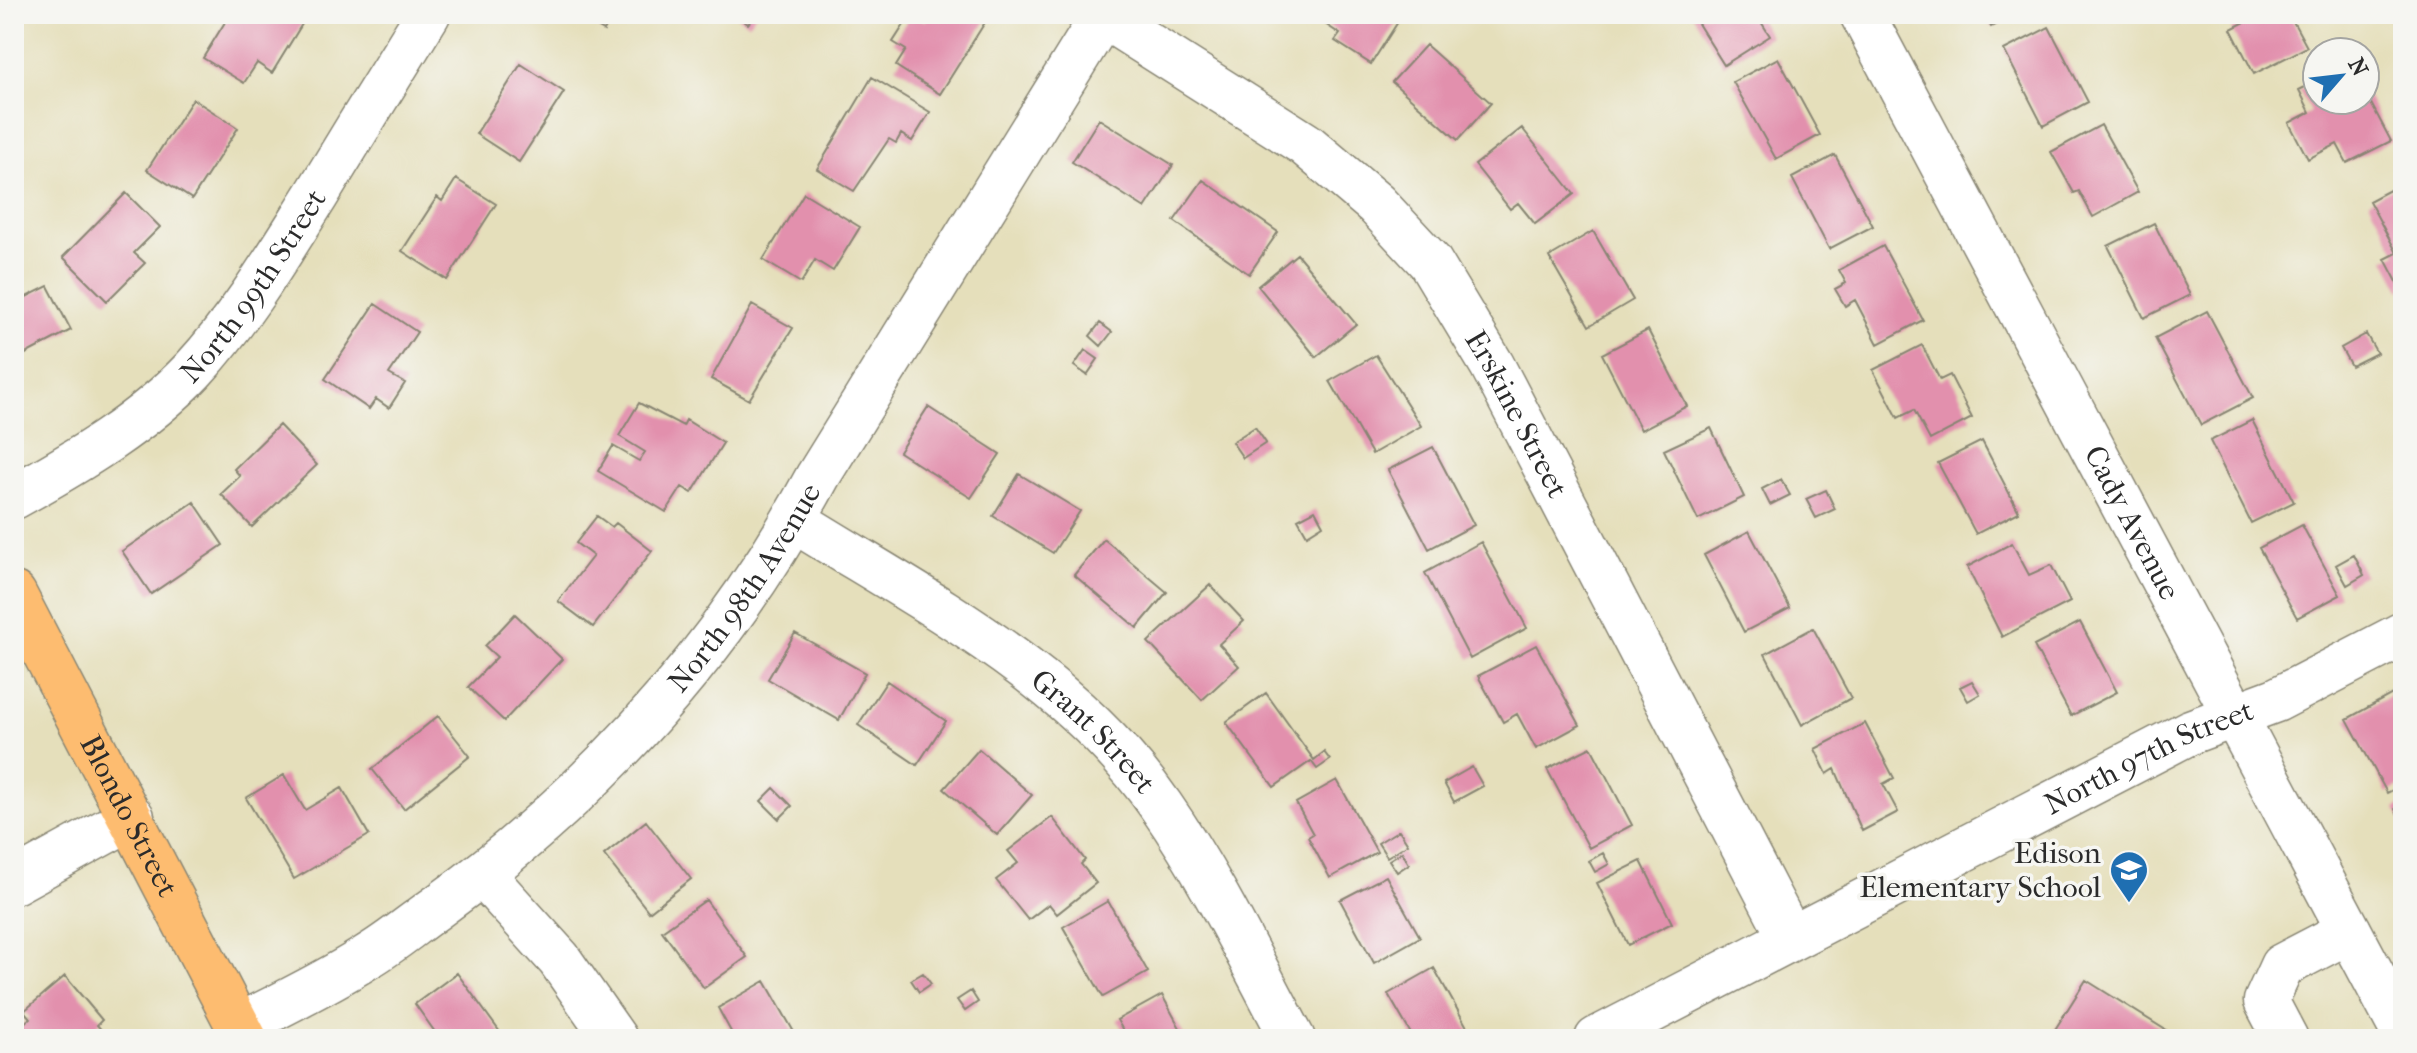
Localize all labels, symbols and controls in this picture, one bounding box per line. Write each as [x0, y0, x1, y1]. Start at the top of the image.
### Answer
north arrow [2301, 36, 2381, 116]
text: N [2342, 54, 2373, 81]
street label: North 99th Street [173, 182, 333, 390]
street label: Erskine Street [1458, 324, 1576, 504]
street label: Cady Avenue [2077, 440, 2188, 606]
street label: North 98th Avenue [661, 477, 828, 699]
street label: Grant Street [1024, 662, 1163, 800]
street label: North 97th Street [2038, 692, 2258, 822]
street label: Blondo Street [73, 729, 186, 903]
place label: Edison Elementary School [1859, 836, 2102, 905]
school or university icon: Edison Elementary School [2108, 849, 2150, 904]

